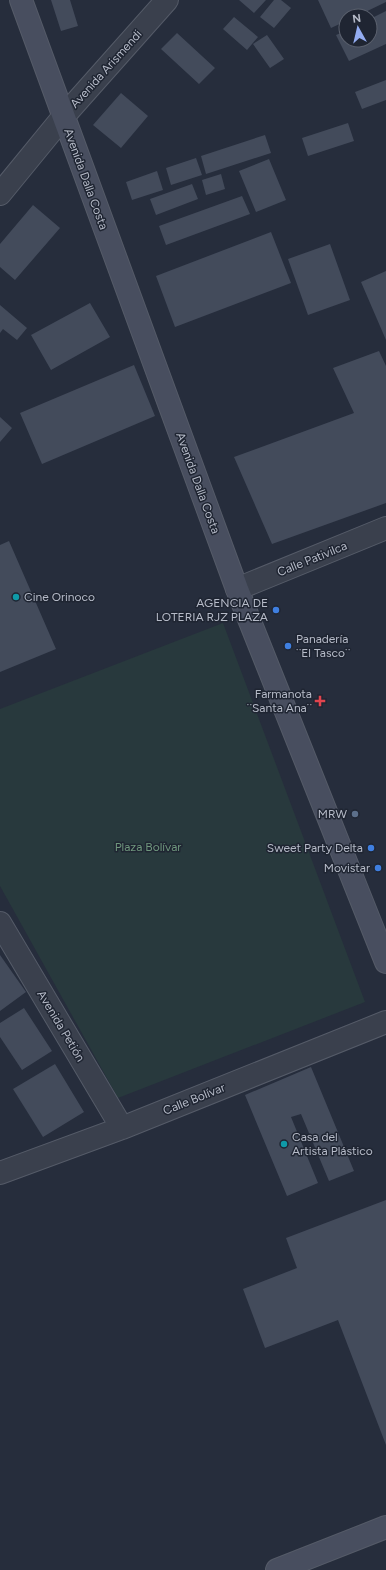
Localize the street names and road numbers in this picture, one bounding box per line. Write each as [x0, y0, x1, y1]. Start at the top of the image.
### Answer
street label: Avenida Arismendi [67, 27, 145, 111]
street label: Avenida Dalla Costa [61, 126, 111, 232]
street label: Avenida Dalla Costa [173, 430, 223, 536]
street label: Calle Pativilca [275, 539, 349, 579]
street label: Avenida Petión [34, 988, 88, 1064]
street label: Calle Bolívar [161, 1080, 227, 1118]

